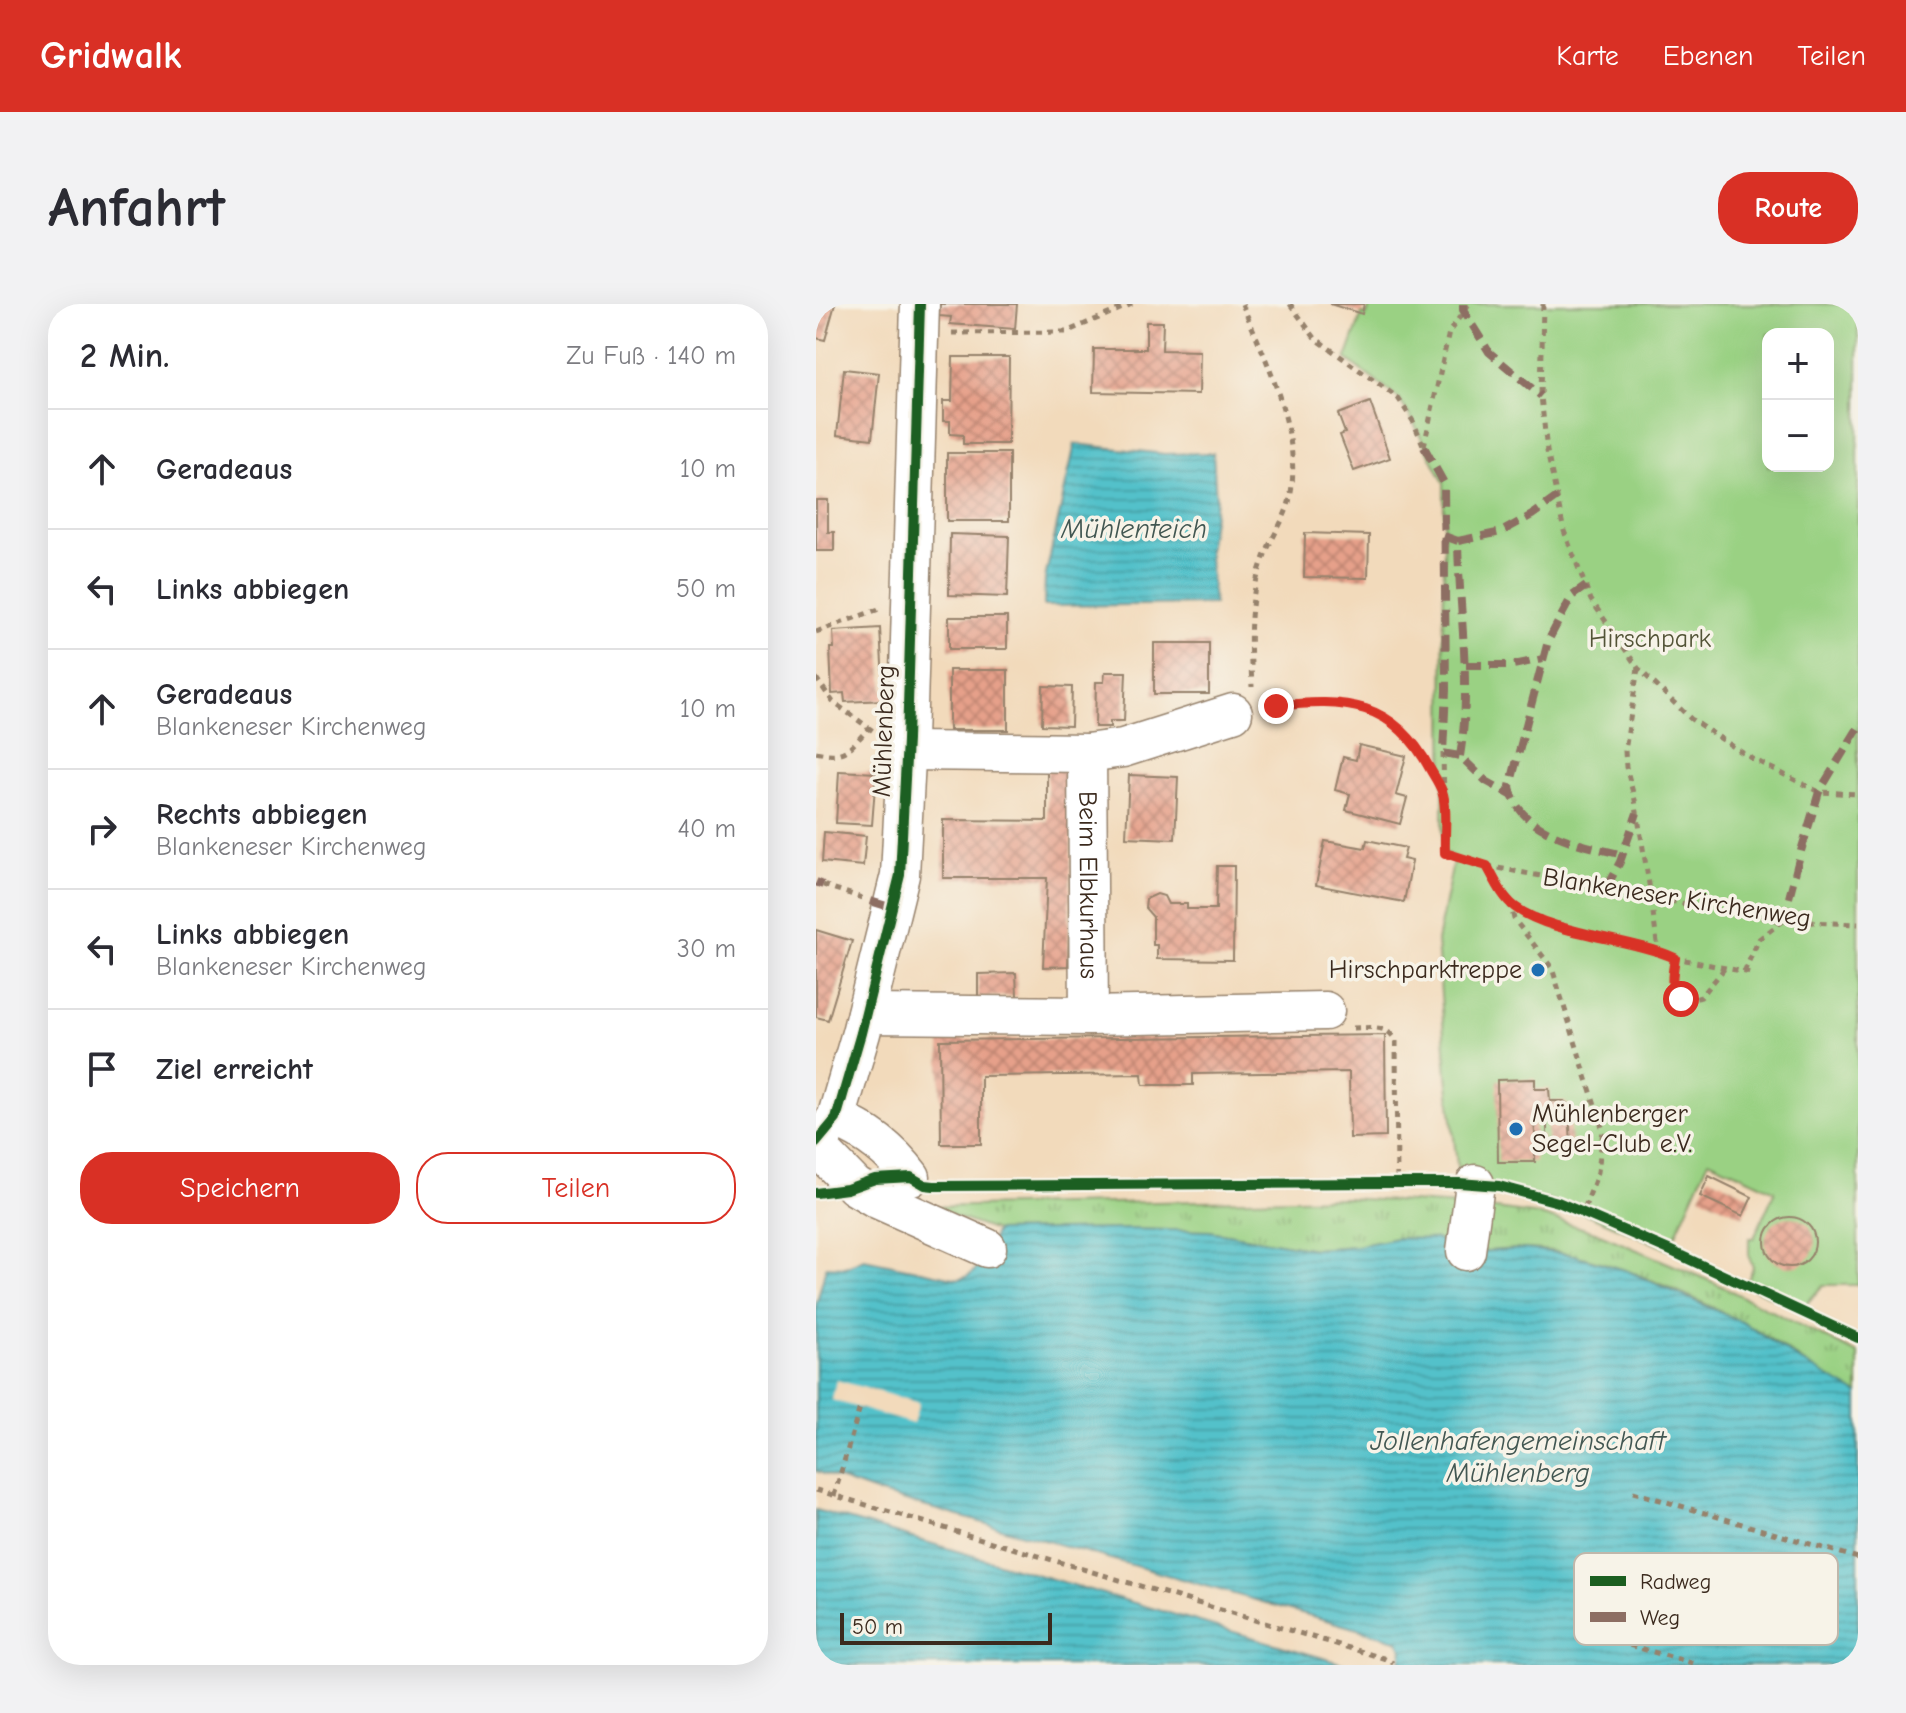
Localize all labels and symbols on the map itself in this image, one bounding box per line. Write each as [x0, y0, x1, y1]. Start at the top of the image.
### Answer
water label: Mühlenteich [1060, 513, 1207, 545]
park label: Hirschpark [1589, 624, 1712, 654]
street label: Mühlenberg [867, 664, 901, 798]
route end [1258, 688, 1294, 724]
street label: Beim Elbkurhaus [1072, 791, 1104, 979]
street label: Blankeneser Kirchenweg [1541, 862, 1813, 934]
place label: Hirschparktreppe [1329, 955, 1522, 985]
marker: Hirschparktreppe [1529, 961, 1547, 979]
route start [1663, 981, 1699, 1017]
place label: Mühlenberger Segel-Club e.V. [1532, 1099, 1692, 1159]
marker: Mühlenberger Segel-Club e.V. [1507, 1120, 1525, 1138]
water label: Jollenhafengemeinschaft Mühlenberg [1369, 1425, 1668, 1489]
legend [1574, 1553, 1838, 1645]
text: Radweg [1640, 1569, 1711, 1595]
text: Weg [1640, 1605, 1680, 1631]
scale bar [840, 1609, 1052, 1645]

